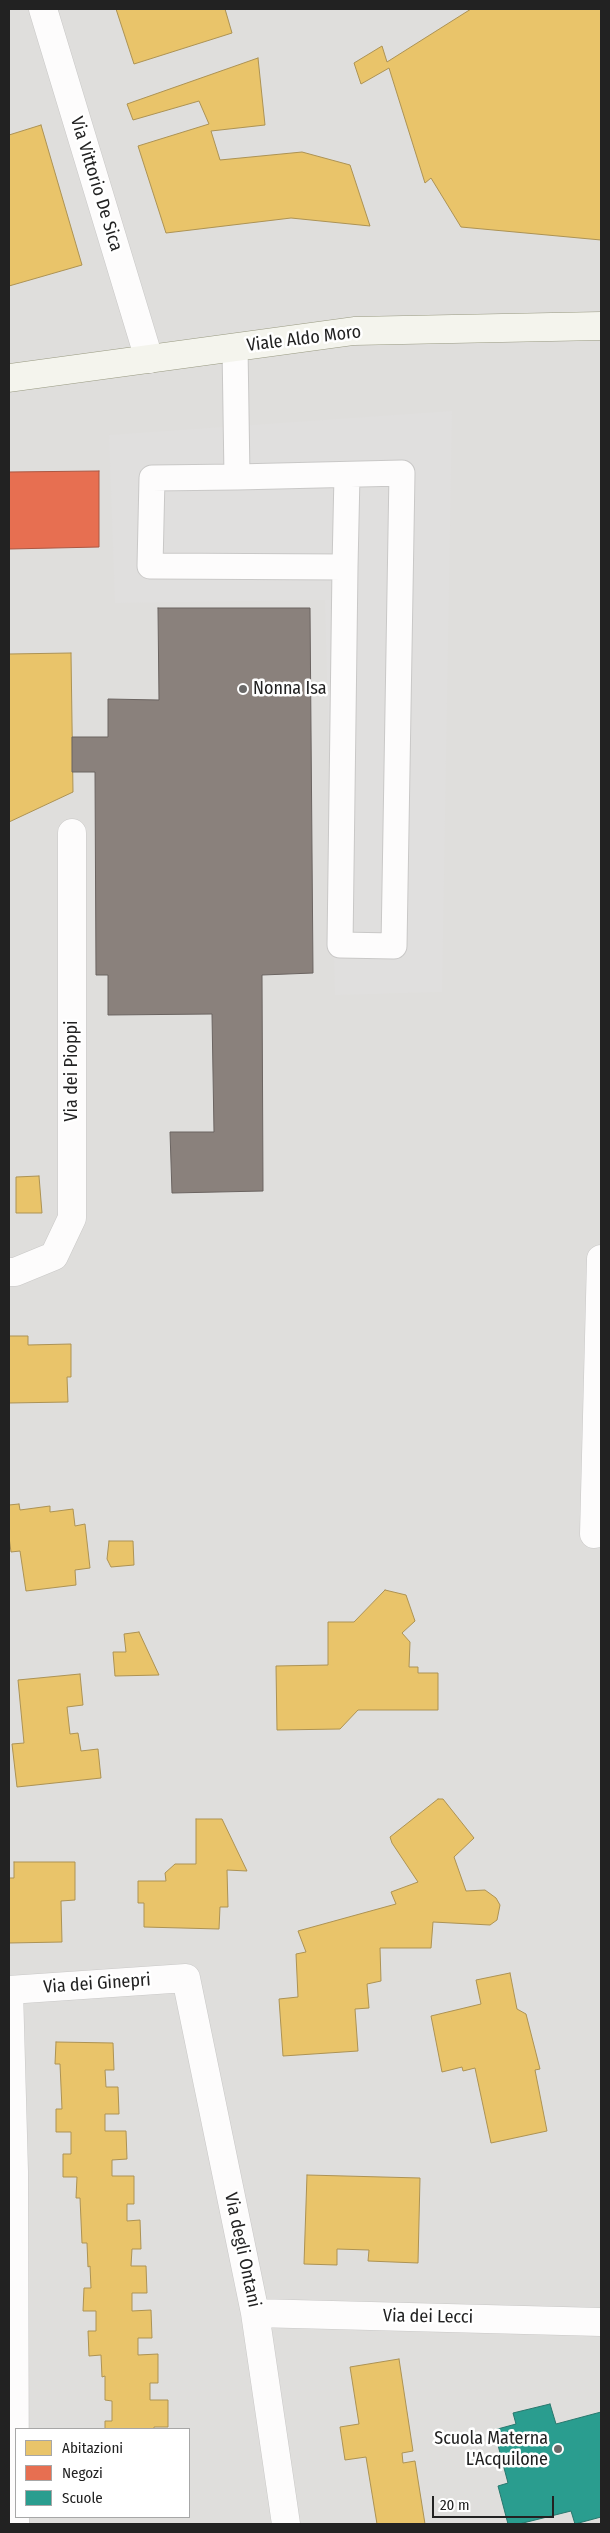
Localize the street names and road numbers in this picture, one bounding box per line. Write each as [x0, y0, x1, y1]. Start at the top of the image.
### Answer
street label: Via Vittorio De Sica [65, 114, 127, 254]
street label: Viale Aldo Moro [246, 321, 362, 357]
street label: Via dei Pioppi [61, 1020, 83, 1122]
street label: Via dei Ginepri [43, 1969, 151, 1999]
street label: Via degli Ontani [219, 2191, 265, 2309]
street label: Via dei Lecci [383, 2305, 473, 2329]

